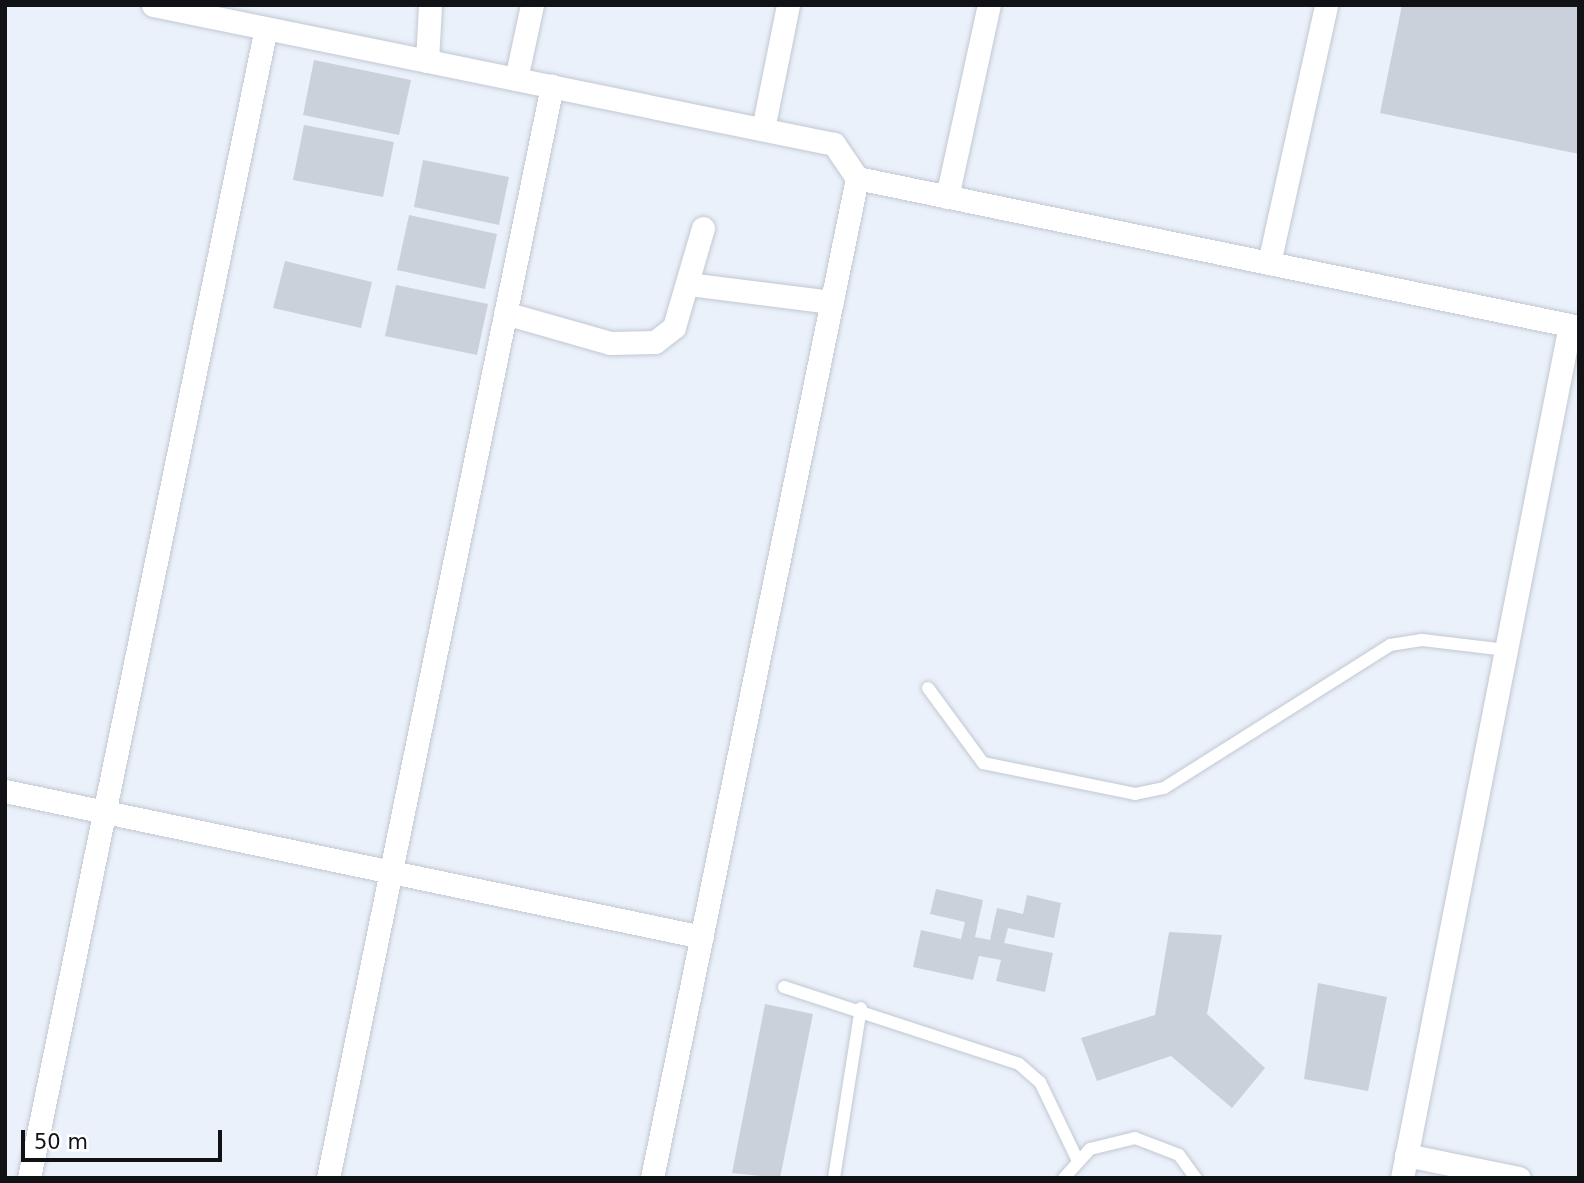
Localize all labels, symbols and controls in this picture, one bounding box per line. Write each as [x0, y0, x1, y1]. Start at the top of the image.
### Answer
scale bar [24, 1116, 226, 1160]
text: 50 m [34, 1130, 88, 1154]

